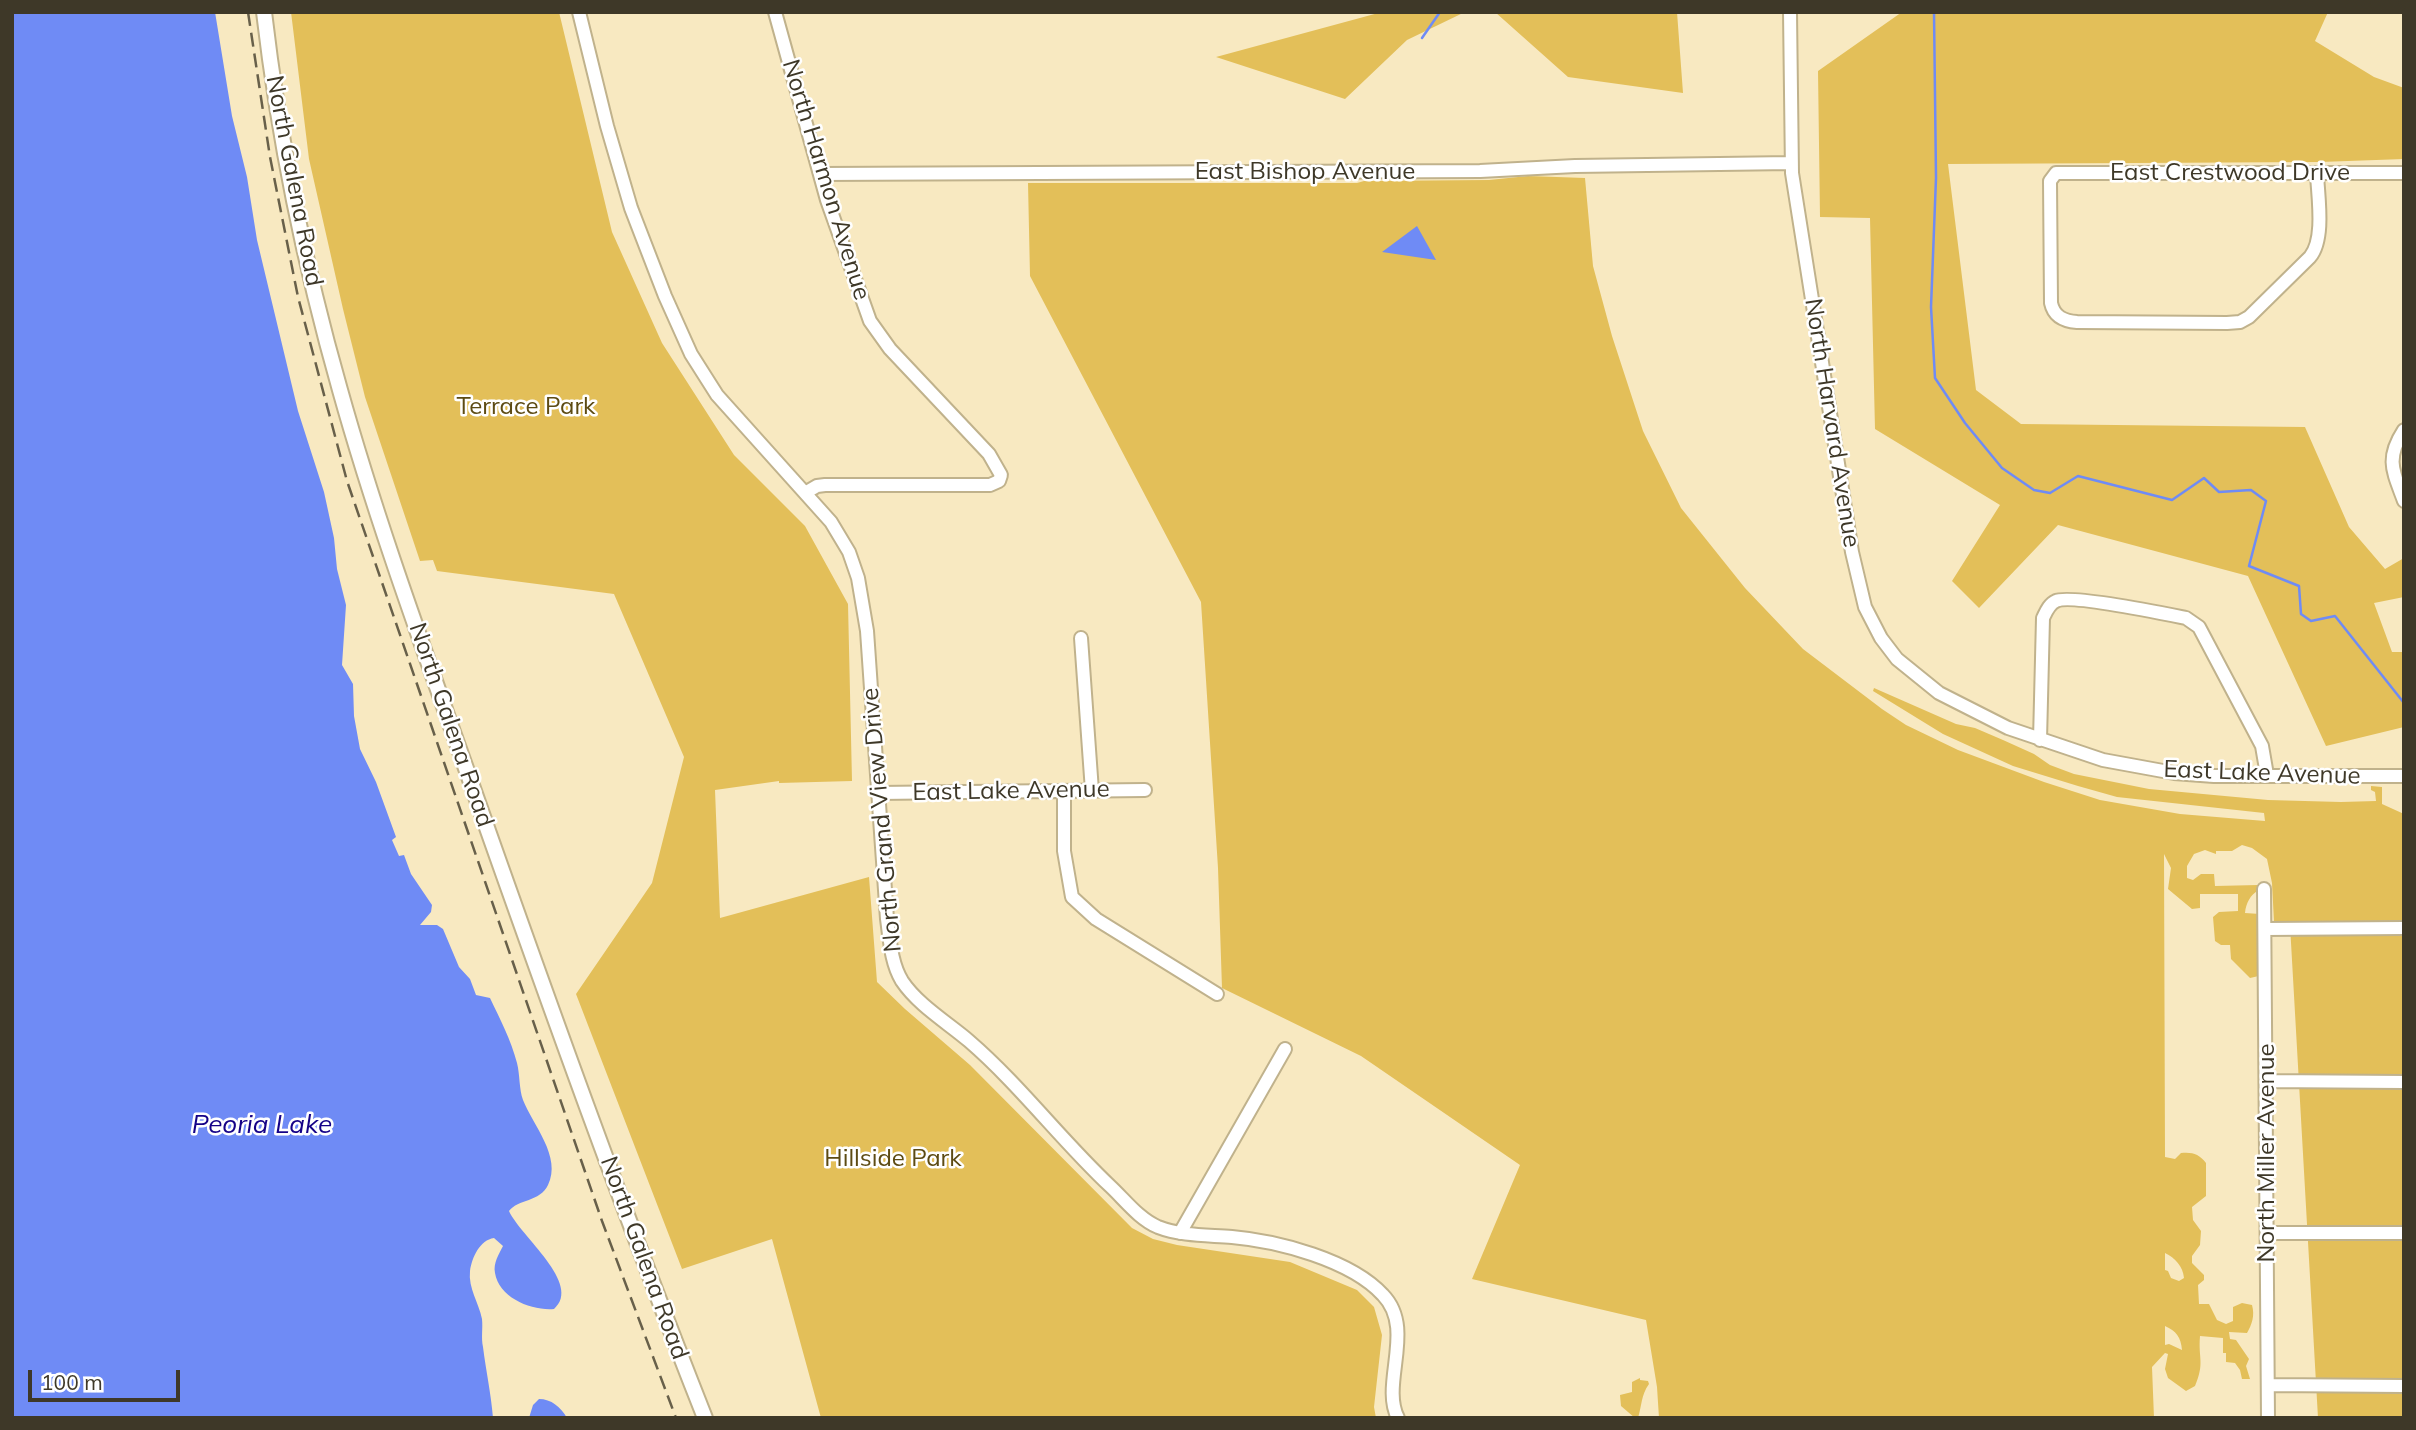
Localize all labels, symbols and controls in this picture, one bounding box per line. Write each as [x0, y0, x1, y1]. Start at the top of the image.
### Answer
street label: North Harmon Avenue [776, 56, 876, 304]
street label: North Galena Road [259, 73, 329, 289]
street label: East Bishop Avenue [1195, 158, 1415, 186]
street label: East Crestwood Drive [2110, 159, 2350, 187]
street label: North Harvard Avenue [1798, 296, 1866, 550]
park label: Terrace Park [457, 393, 595, 421]
street label: North Galena Road [403, 619, 499, 831]
street label: North Grand View Drive [856, 687, 908, 953]
street label: East Lake Avenue [2163, 755, 2361, 791]
street label: East Lake Avenue [912, 775, 1110, 807]
street label: North Miller Avenue [2253, 1043, 2281, 1263]
water label: Peoria Lake [192, 1109, 332, 1141]
park label: Hillside Park [824, 1145, 962, 1173]
street label: North Galena Road [594, 1153, 694, 1363]
scale bar [32, 1356, 184, 1400]
text: 100 m [41, 1369, 103, 1395]

